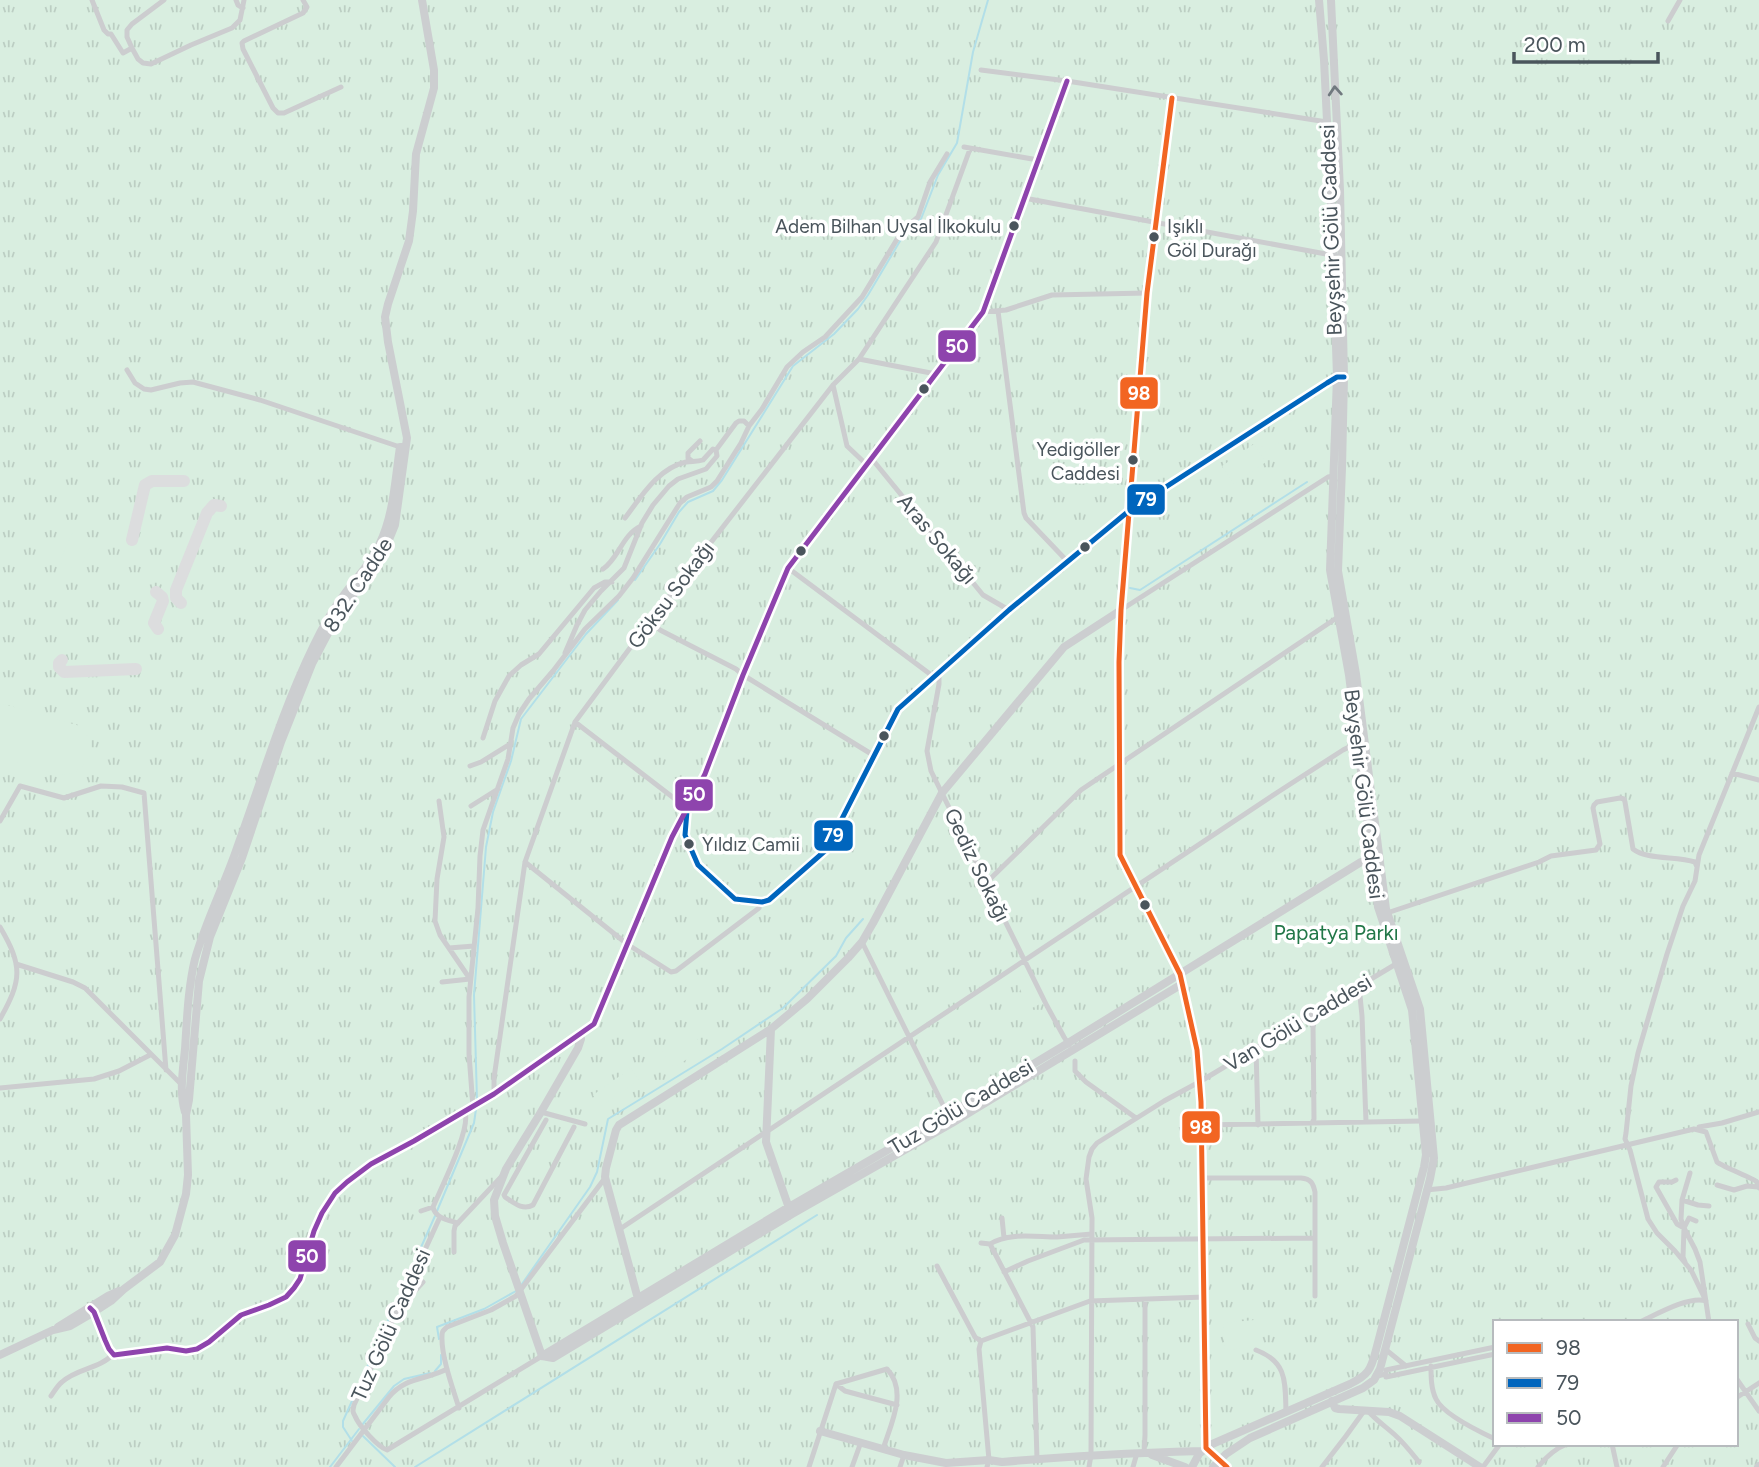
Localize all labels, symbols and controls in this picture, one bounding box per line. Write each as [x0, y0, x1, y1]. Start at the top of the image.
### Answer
scale bar [1514, 21, 1658, 65]
text: 200 m [1524, 32, 1586, 57]
one-way arrow [1328, 85, 1343, 96]
street label: Beyşehir Gölü Caddesi [1314, 124, 1347, 336]
place label: Adem Bilhan Uysal İlkokulu [775, 215, 1001, 238]
place label: Işıklı Göl Durağı [1167, 215, 1257, 262]
marker: Adem Bilhan Uysal İlkokulu [1007, 219, 1021, 233]
marker: Işıklı Göl Durağı [1147, 230, 1161, 244]
line badge: 50 [937, 329, 977, 363]
text: 50 [945, 335, 969, 358]
line badge: 98 [1119, 376, 1159, 410]
unlabelled marker [917, 382, 931, 396]
text: 98 [1128, 382, 1150, 405]
place label: Yedigöller Caddesi [1036, 438, 1121, 485]
marker: Yedigöller Caddesi [1126, 453, 1140, 467]
line badge: 79 [1126, 483, 1166, 516]
text: 79 [1135, 488, 1157, 511]
street label: Aras Sokağı [892, 489, 982, 589]
street label: 832. Cadde [318, 533, 397, 637]
street label: Göksu Sokağı [622, 536, 719, 653]
unlabelled marker [1078, 540, 1092, 554]
unlabelled marker [794, 544, 808, 558]
street label: Beyşehir Gölü Caddesi [1339, 687, 1390, 900]
unlabelled marker [877, 729, 891, 743]
line badge: 50 [674, 778, 714, 812]
text: 50 [682, 783, 706, 806]
street label: Gediz Sokağı [939, 804, 1016, 926]
line badge: 79 [813, 819, 854, 852]
text: 79 [822, 824, 844, 847]
place label: Yıldız Camii [702, 833, 800, 856]
marker: Yıldız Camii [682, 837, 696, 851]
unlabelled marker [1138, 898, 1152, 912]
park label: Papatya Parkı [1273, 920, 1399, 945]
street label: Van Gölü Caddesi [1219, 969, 1376, 1076]
street label: Tuz Gölü Caddesi [884, 1054, 1038, 1160]
line badge: 98 [1181, 1110, 1221, 1144]
text: 98 [1190, 1116, 1212, 1139]
line badge: 50 [287, 1239, 327, 1273]
text: 50 [295, 1245, 319, 1268]
street label: Tuz Gölü Caddesi [346, 1245, 435, 1405]
legend [1493, 1320, 1738, 1446]
text: 98 [1556, 1335, 1581, 1360]
text: 79 [1556, 1370, 1579, 1395]
text: 50 [1556, 1405, 1582, 1430]

